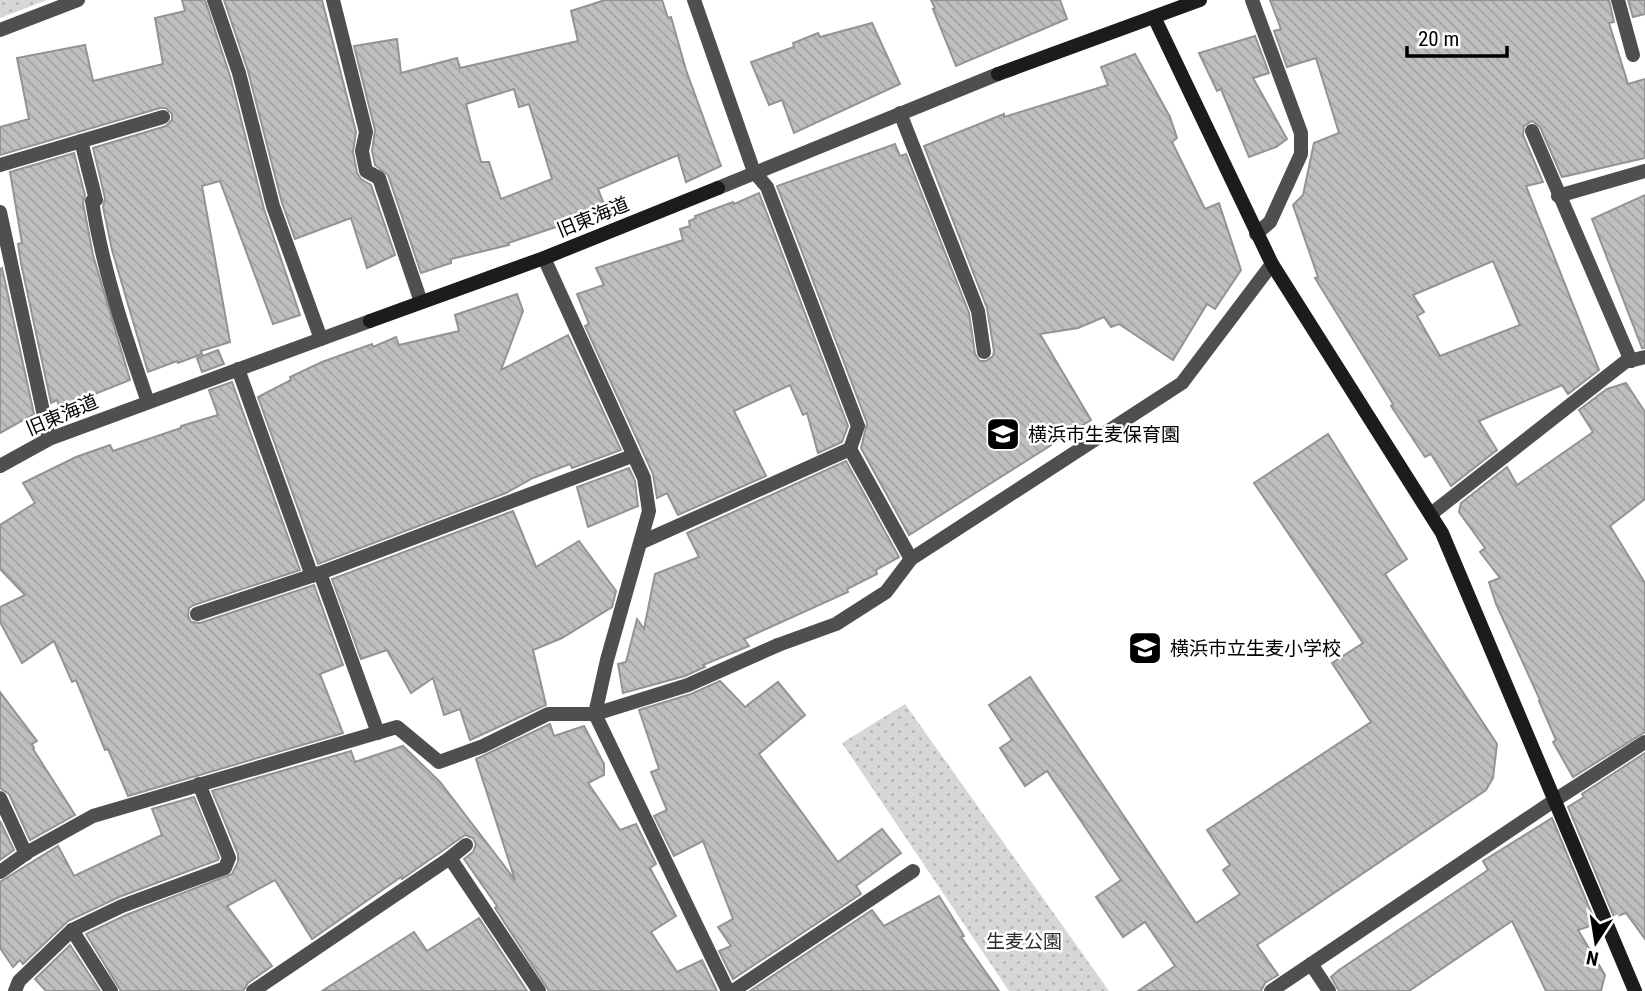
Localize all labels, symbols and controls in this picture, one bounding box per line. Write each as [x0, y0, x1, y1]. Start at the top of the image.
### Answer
scale bar [1407, 14, 1507, 58]
text: 20 m [1418, 27, 1459, 51]
street label: 旧東海道 [553, 192, 633, 242]
street label: 旧東海道 [23, 390, 101, 440]
school or university icon: 横浜市生麦保育園 [984, 415, 1022, 453]
place label: 横浜市生麦保育園 [1028, 423, 1180, 446]
school or university icon: 横浜市立生麦小学校 [1126, 629, 1164, 667]
place label: 横浜市立生麦小学校 [1170, 637, 1341, 660]
north arrow [1561, 907, 1631, 977]
park label: 生麦公園 [986, 930, 1062, 953]
text: N [1584, 946, 1601, 971]

